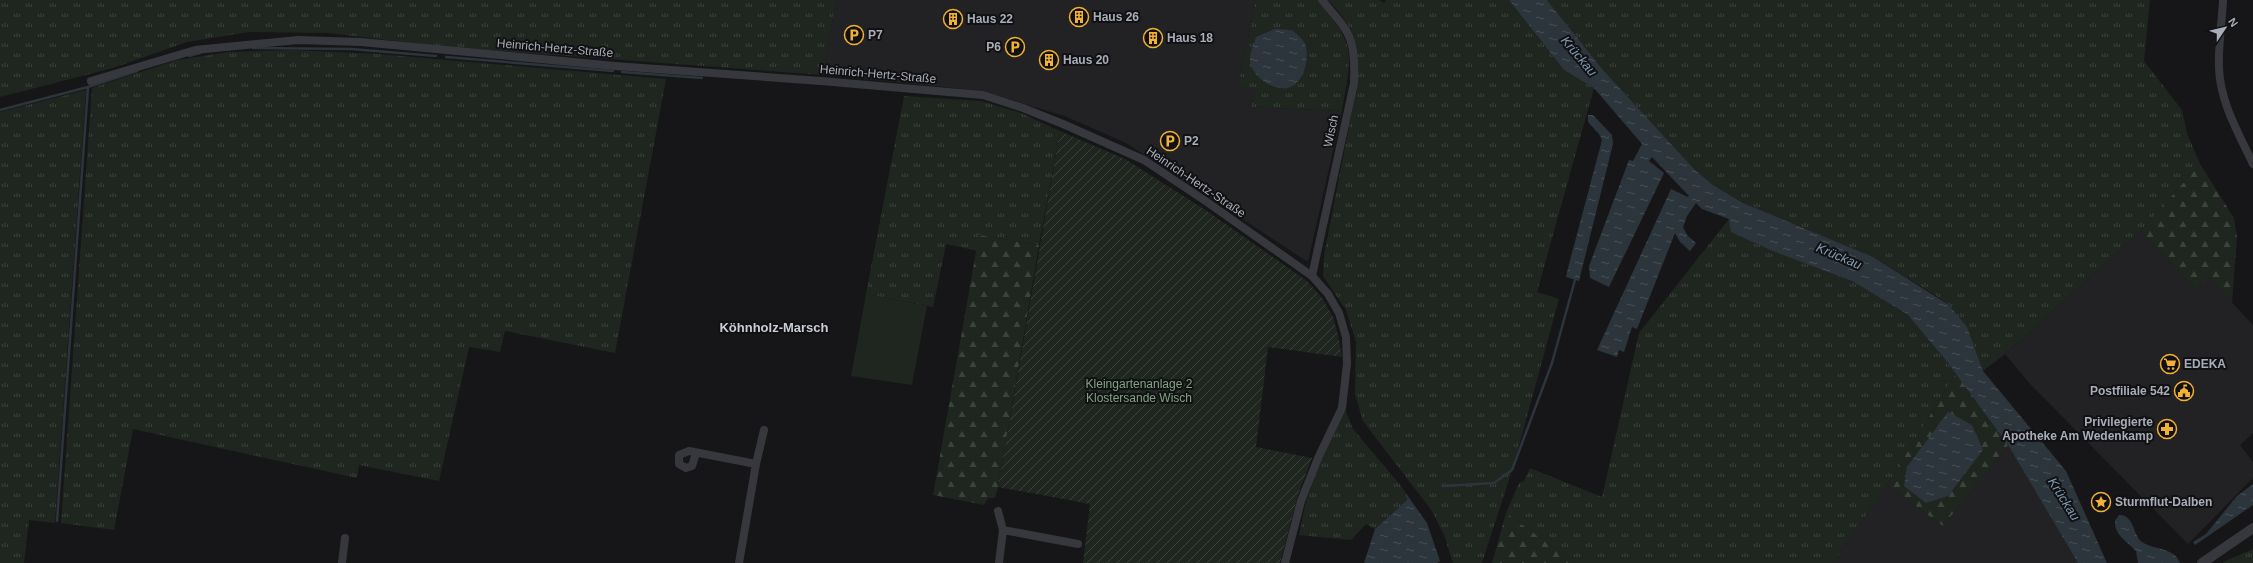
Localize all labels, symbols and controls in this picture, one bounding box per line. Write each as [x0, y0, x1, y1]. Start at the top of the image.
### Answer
building icon: Haus 26 [1068, 6, 1090, 28]
building icon: Haus 22 [942, 8, 964, 30]
north arrow [2205, 8, 2245, 48]
place label: Haus 26 [1093, 10, 1139, 24]
place label: Haus 22 [967, 12, 1013, 26]
text: N [2226, 16, 2240, 29]
parking icon: P7 [843, 24, 865, 46]
building icon: Haus 18 [1142, 27, 1164, 49]
place label: P7 [868, 28, 883, 42]
place label: Haus 18 [1167, 31, 1213, 45]
water label: Krückau [1558, 33, 1600, 79]
street label: Heinrich-Hertz-Straße [496, 36, 614, 60]
parking icon: P6 [1004, 36, 1026, 58]
place label: P6 [986, 40, 1001, 54]
building icon: Haus 20 [1038, 49, 1060, 71]
place label: Haus 20 [1063, 53, 1109, 67]
street label: Heinrich-Hertz-Straße [819, 62, 937, 86]
street label: Wisch [1321, 114, 1341, 148]
parking icon: P2 [1159, 130, 1181, 152]
place label: P2 [1184, 134, 1199, 148]
street label: Heinrich-Hertz-Straße [1144, 144, 1249, 221]
water label: Krückau [1814, 240, 1864, 272]
district label: Köhnholz-Marsch [719, 320, 829, 335]
supermarket icon: EDEKA [2159, 353, 2181, 375]
place label: EDEKA [2184, 357, 2226, 371]
park label: Kleingartenanlage 2 Klostersande Wisch [1086, 377, 1193, 405]
public building icon: Postfiliale 542 [2173, 380, 2195, 402]
place label: Postfiliale 542 [2090, 384, 2170, 398]
place label: Privilegierte Apotheke Am Wedenkamp [2002, 415, 2153, 443]
pharmacy icon: Privilegierte Apotheke Am Wedenkamp [2156, 418, 2178, 440]
water label: Krückau [2045, 475, 2083, 523]
place icon: Sturmflut-Dalben [2090, 491, 2112, 513]
place label: Sturmflut-Dalben [2115, 495, 2212, 509]

